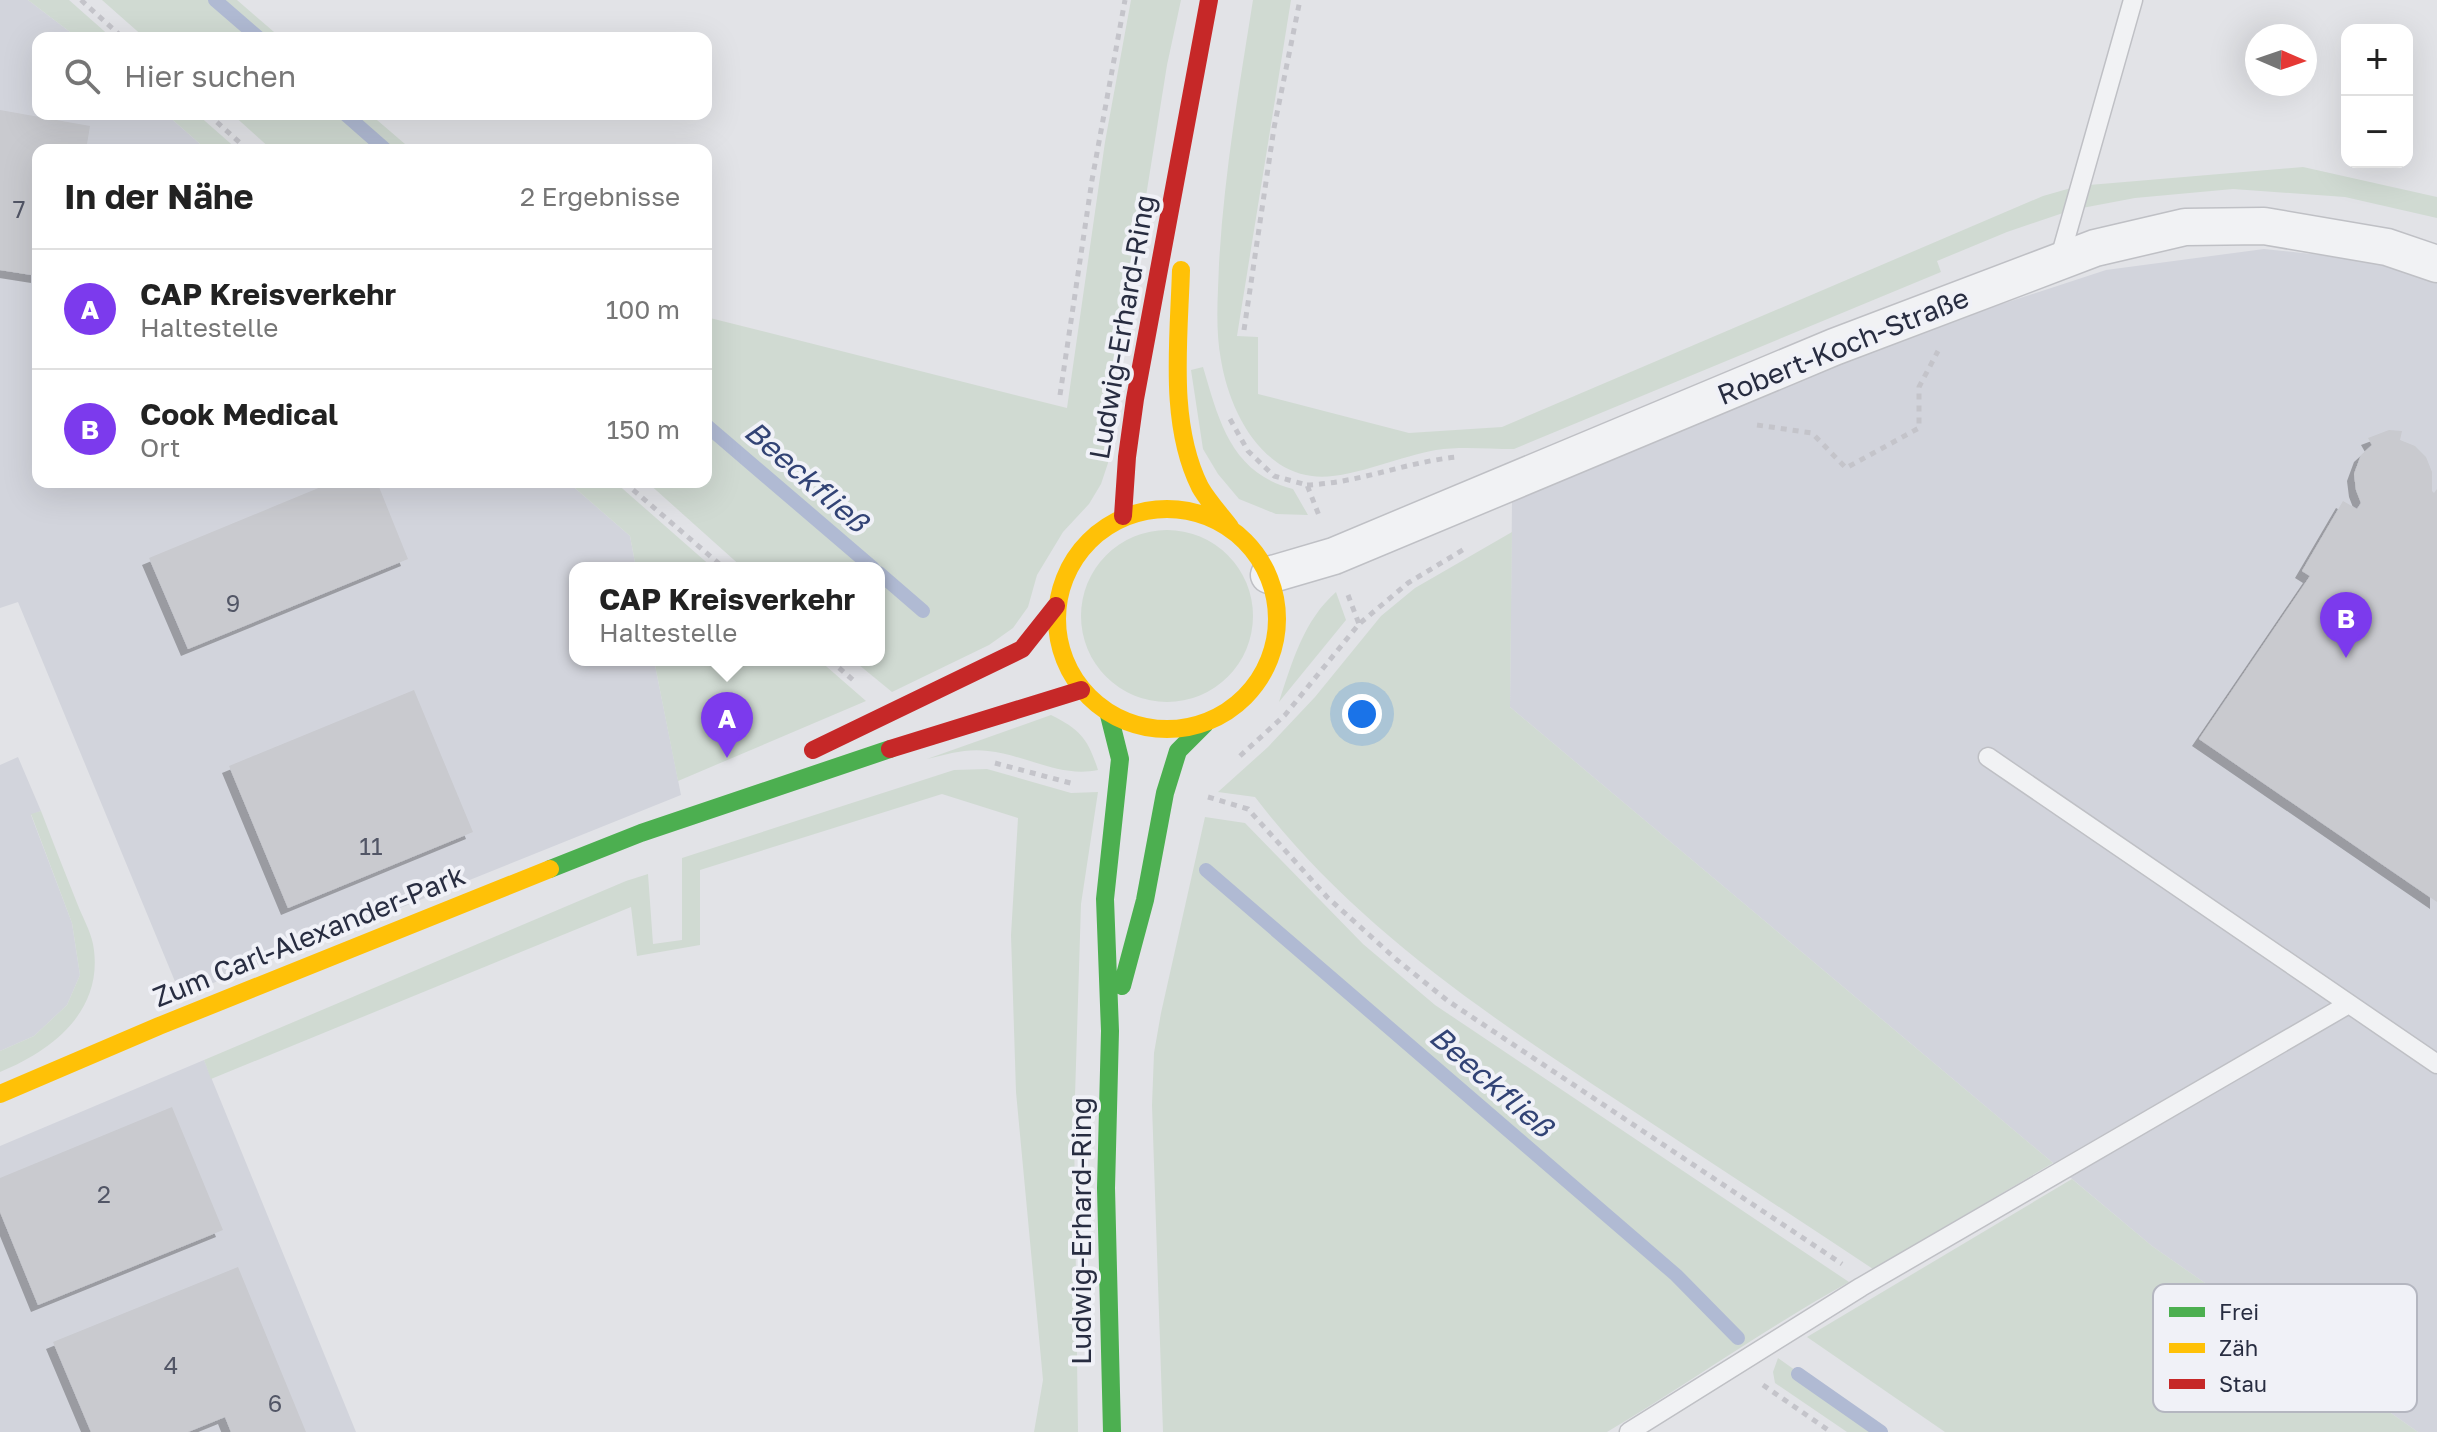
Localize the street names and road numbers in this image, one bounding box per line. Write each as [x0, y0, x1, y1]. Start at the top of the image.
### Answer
street label: Ludwig-Erhard-Ring [1082, 192, 1161, 462]
street label: Robert-Koch-Straße [1712, 280, 1973, 411]
street label: Zum Carl-Alexander-Park [148, 858, 470, 1013]
street label: Ludwig-Erhard-Ring [1064, 1097, 1097, 1365]

